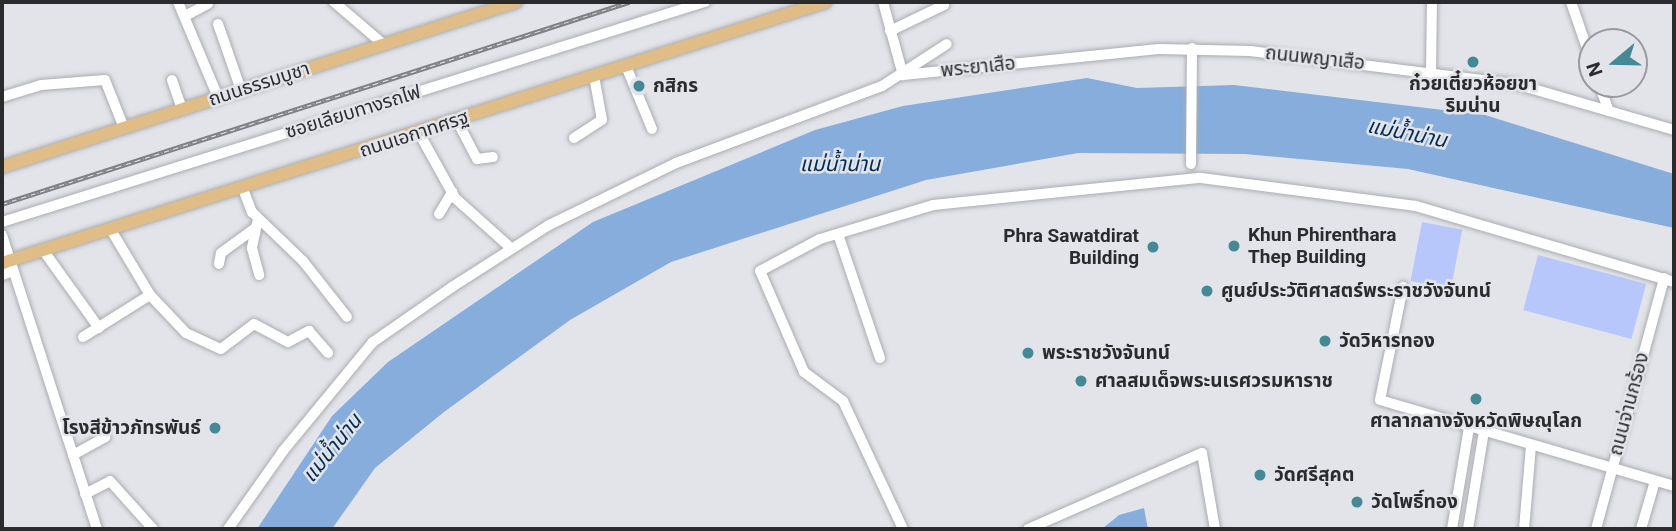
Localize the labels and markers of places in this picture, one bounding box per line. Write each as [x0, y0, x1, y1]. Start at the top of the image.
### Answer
marker: ก๋วยเตี๋ยวห้อยขา ริมน่าน [1465, 54, 1481, 70]
place label: ก๋วยเตี๋ยวห้อยขา ริมน่าน [1409, 73, 1537, 117]
place label: กสิกร [653, 75, 698, 97]
marker: กสิกร [631, 78, 647, 94]
place label: Khun Phirenthara Thep Building [1248, 224, 1396, 268]
place label: Phra Sawatdirat Building [1003, 225, 1139, 269]
marker: Khun Phirenthara Thep Building [1226, 238, 1242, 254]
marker: Phra Sawatdirat Building [1145, 239, 1161, 255]
place label: ศูนย์ประวัติศาสตร์พระราชวังจันทน์ [1221, 280, 1491, 302]
marker: ศูนย์ประวัติศาสตร์พระราชวังจันทน์ [1199, 283, 1215, 299]
place label: วัดวิหารทอง [1339, 330, 1435, 352]
marker: วัดวิหารทอง [1317, 333, 1333, 349]
place label: พระราชวังจันทน์ [1042, 342, 1170, 364]
marker: พระราชวังจันทน์ [1020, 345, 1036, 361]
place label: ศาลสมเด็จพระนเรศวรมหาราช [1095, 370, 1333, 392]
marker: ศาลสมเด็จพระนเรศวรมหาราช [1073, 373, 1089, 389]
marker: ศาลากลางจังหวัดพิษณุโลก [1468, 391, 1484, 407]
place label: ศาลากลางจังหวัดพิษณุโลก [1370, 410, 1582, 432]
place label: โรงสีข้าวภัทรพันธ์ [62, 417, 201, 439]
marker: โรงสีข้าวภัทรพันธ์ [207, 420, 223, 436]
place label: วัดศรีสุคต [1274, 464, 1354, 486]
marker: วัดศรีสุคต [1252, 467, 1268, 483]
place label: วัดโพธิ์ทอง [1371, 491, 1458, 513]
marker: วัดโพธิ์ทอง [1349, 494, 1365, 510]

